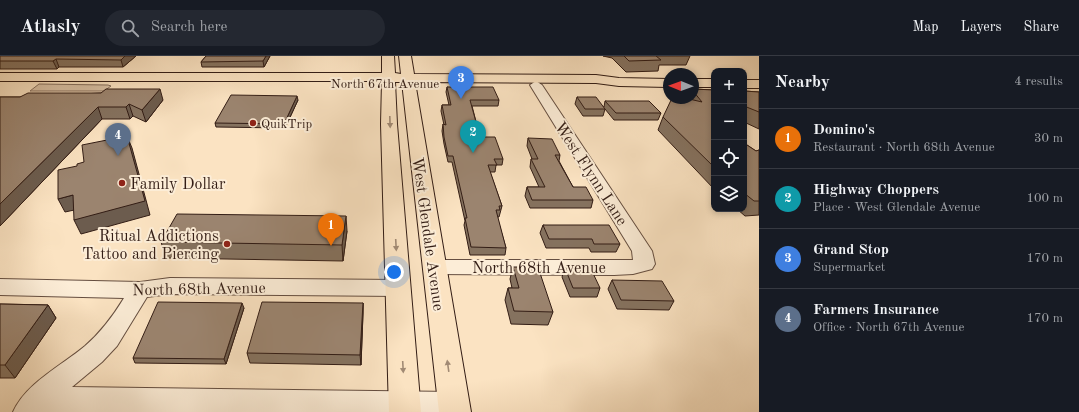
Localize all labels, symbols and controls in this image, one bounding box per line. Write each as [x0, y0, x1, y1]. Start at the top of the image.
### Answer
search box [105, 10, 385, 46]
icon: search [119, 17, 141, 39]
text: Atlasly [20, 18, 81, 37]
text: Search here [151, 20, 228, 35]
text: Map [913, 20, 939, 34]
text: Layers [961, 20, 1002, 34]
text: Share [1024, 20, 1059, 34]
pin: 3 [448, 66, 474, 99]
north arrow [663, 68, 699, 104]
map controls [711, 68, 747, 212]
button: + [711, 68, 747, 104]
text: Nearby [775, 74, 830, 91]
text: 4 results [1014, 75, 1063, 88]
street label: North 67th Avenue [331, 78, 439, 91]
button: − [711, 104, 747, 140]
one-way arrow [386, 116, 393, 128]
marker: QuikTrip [248, 118, 258, 128]
place label: QuikTrip [261, 118, 312, 131]
street label: West Flynn Lane [551, 119, 630, 229]
pin: 2 [460, 120, 486, 153]
pin: 4 [105, 123, 131, 156]
text: Domino's [813, 123, 875, 138]
text: 1 [784, 132, 792, 145]
text: 30 m [1034, 132, 1063, 145]
button: locate [711, 140, 747, 176]
text: Restaurant · North 68th Avenue [813, 141, 995, 154]
street label: West Glendale Avenue [408, 156, 446, 312]
button: layers [711, 176, 747, 212]
place label: Family Dollar [130, 177, 226, 193]
marker: Family Dollar [117, 178, 127, 188]
text: Highway Choppers [813, 183, 939, 198]
text: 2 [784, 192, 792, 205]
text: 100 m [1026, 192, 1063, 205]
text: Place · West Glendale Avenue [813, 201, 980, 214]
pin: 1 [318, 213, 344, 246]
place label: Ritual Addictions Tattoo and Piercing [82, 229, 219, 263]
marker: Ritual Addictions Tattoo and Piercing [222, 239, 232, 249]
one-way arrow [393, 239, 400, 251]
text: Grand Stop [813, 243, 889, 258]
text: 3 [784, 252, 792, 265]
text: 170 m [1026, 252, 1063, 265]
street label: North 68th Avenue [472, 261, 606, 277]
text: Supermarket [813, 261, 885, 274]
your location [384, 262, 404, 282]
street label: North 68th Avenue [132, 281, 266, 299]
text: Farmers Insurance [813, 303, 939, 318]
text: 4 [784, 312, 792, 325]
text: 170 m [1026, 312, 1063, 325]
text: Office · North 67th Avenue [813, 321, 965, 334]
one-way arrow [445, 360, 451, 372]
one-way arrow [399, 361, 406, 373]

